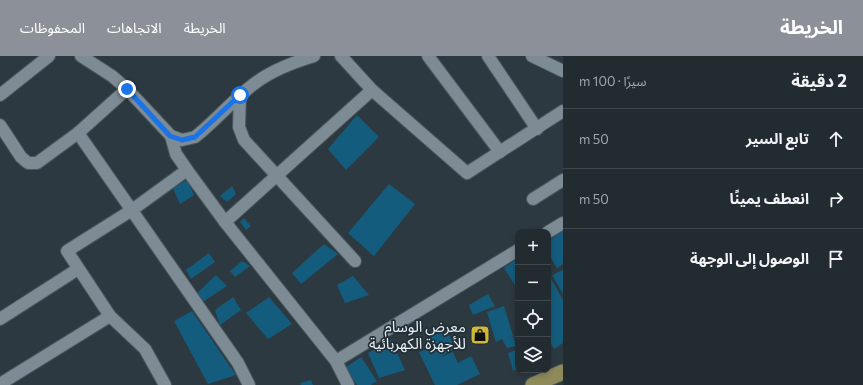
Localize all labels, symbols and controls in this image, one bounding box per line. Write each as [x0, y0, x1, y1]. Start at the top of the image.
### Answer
text: الخريطة [780, 15, 843, 38]
text: المحفوظات [20, 19, 85, 36]
text: الاتجاهات [107, 19, 162, 36]
text: الخريطة [184, 19, 226, 36]
text: 2 دقيقة [791, 70, 847, 91]
text: سيرًا · 100 m [579, 73, 646, 89]
route end [118, 80, 136, 98]
route start [231, 86, 249, 104]
icon: ahead [825, 128, 847, 150]
text: تابع السير [746, 129, 809, 147]
text: 50 m [579, 131, 609, 147]
icon: right [825, 188, 847, 210]
text: انعطف يمينًا [729, 189, 809, 207]
text: 50 m [579, 191, 609, 207]
map controls [515, 229, 551, 373]
button: + [515, 229, 551, 265]
icon: arrive [825, 248, 847, 270]
text: الوصول إلى الوجهة [690, 249, 809, 267]
button: − [515, 265, 551, 301]
button: locate [515, 301, 551, 337]
place label: معرض الوسام للأجهزة الكهربائية [369, 317, 466, 353]
shop icon: معرض الوسام للأجهزة الكهربائية [469, 324, 491, 346]
button: layers [515, 337, 551, 373]

